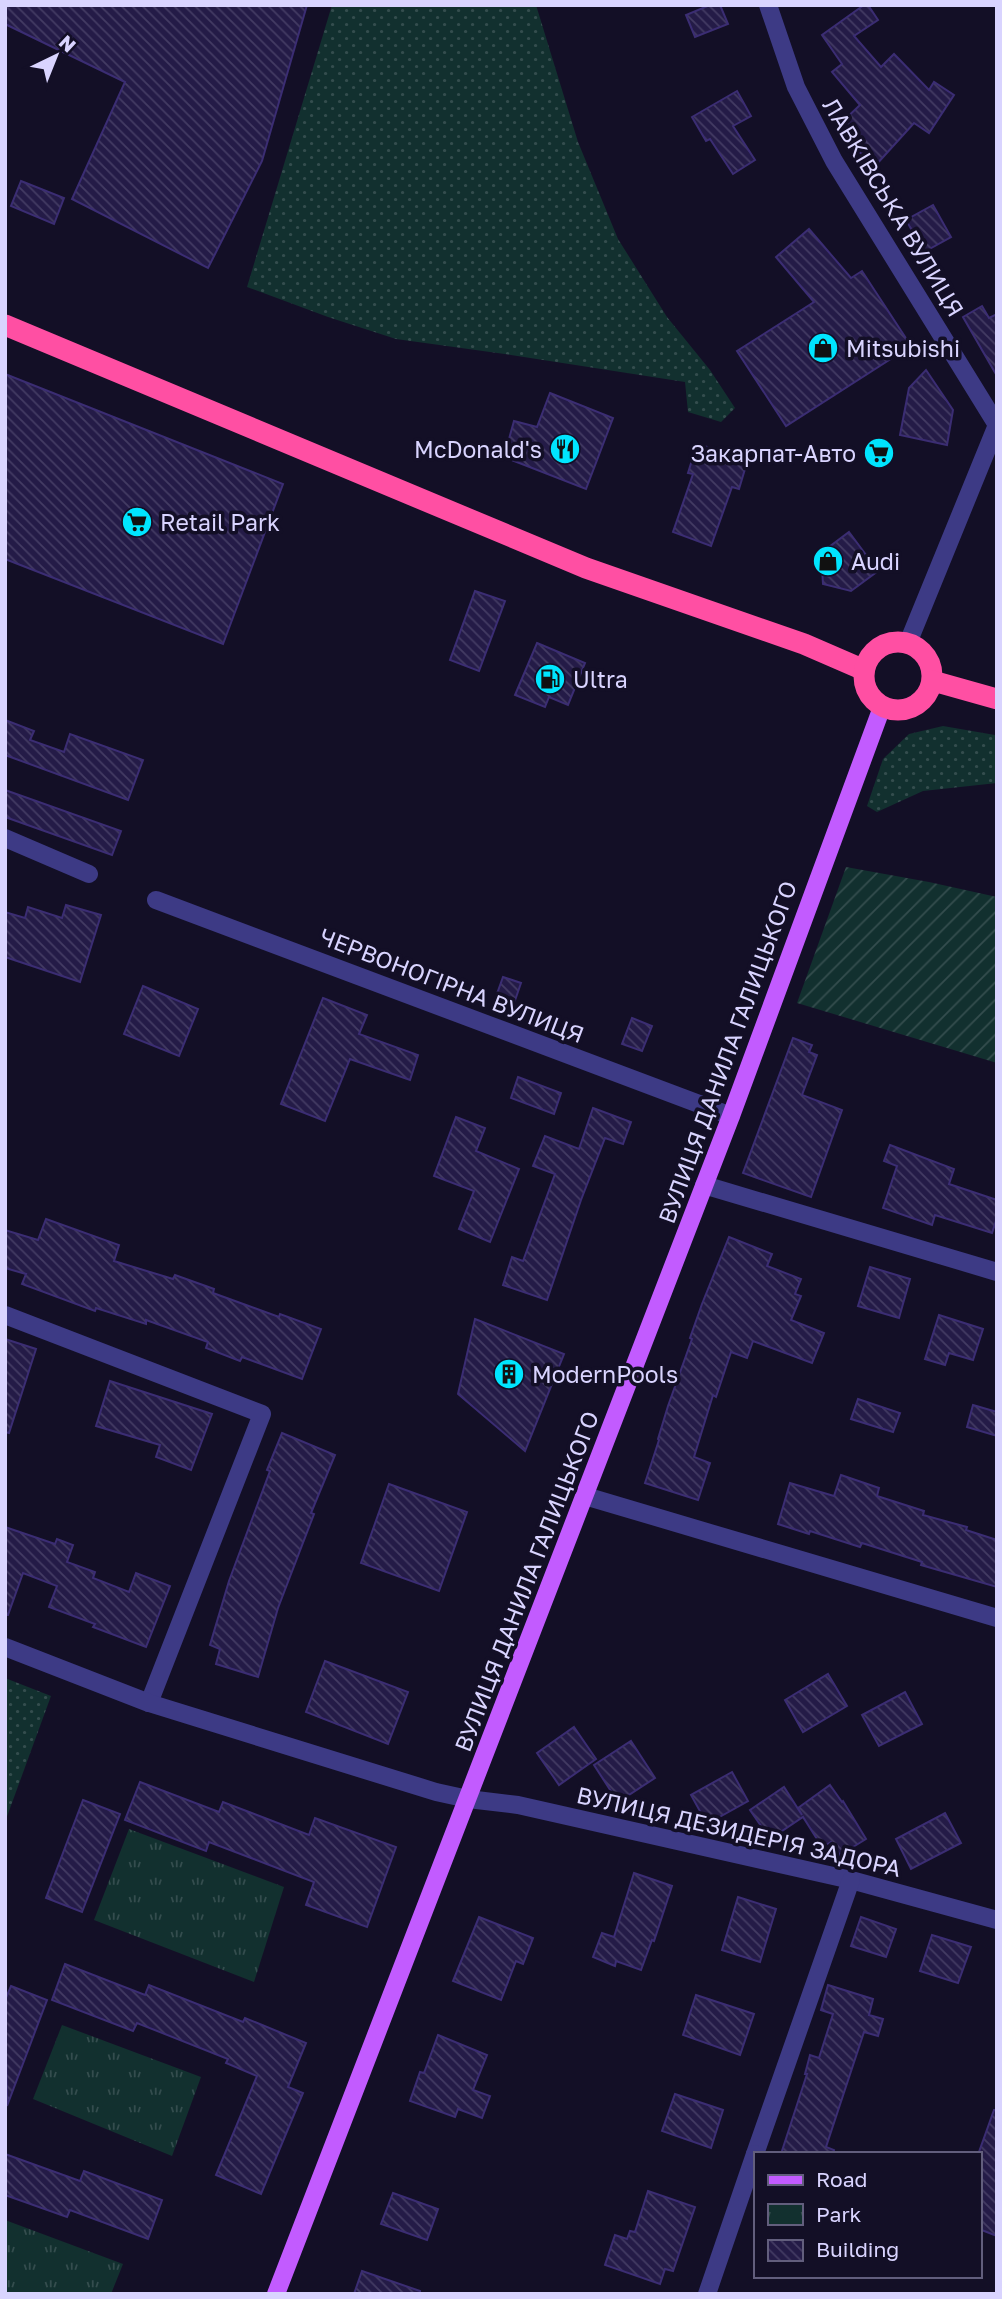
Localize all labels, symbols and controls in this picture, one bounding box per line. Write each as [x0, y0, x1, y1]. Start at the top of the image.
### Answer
north arrow [21, 21, 91, 91]
text: N [55, 30, 81, 57]
street label: ЛАВКІВСЬКА ВУЛИЦЯ [818, 93, 970, 321]
shop icon: Mitsubishi [806, 331, 840, 365]
place label: Mitsubishi [846, 334, 960, 362]
restaurant icon: McDonald's [548, 432, 582, 466]
place label: McDonald's [414, 435, 542, 463]
supermarket icon: Закарпат-Авто [862, 436, 896, 470]
place label: Закарпат-Авто [690, 439, 856, 467]
supermarket icon: Retail Park [120, 505, 154, 539]
place label: Retail Park [160, 508, 280, 536]
shop icon: Audi [811, 544, 845, 578]
place label: Audi [851, 547, 900, 575]
fuel station icon: Ultra [533, 662, 567, 696]
place label: Ultra [573, 665, 628, 693]
street label: ВУЛИЦЯ ДАНИЛА ГАЛИЦЬКОГО [652, 877, 802, 1227]
street label: ЧЕРВОНОГІРНА ВУЛИЦЯ [316, 922, 588, 1048]
building icon: ModernPools [492, 1357, 526, 1391]
place label: ModernPools [532, 1360, 678, 1388]
street label: ВУЛИЦЯ ДАНИЛА ГАЛИЦЬКОГО [448, 1407, 604, 1755]
street label: ВУЛИЦЯ ДЕЗИДЕРІЯ ЗАДОРА [574, 1780, 904, 1882]
legend [754, 2152, 981, 2278]
text: Road [816, 2166, 867, 2192]
text: Park [816, 2201, 862, 2227]
text: Building [816, 2236, 899, 2262]

